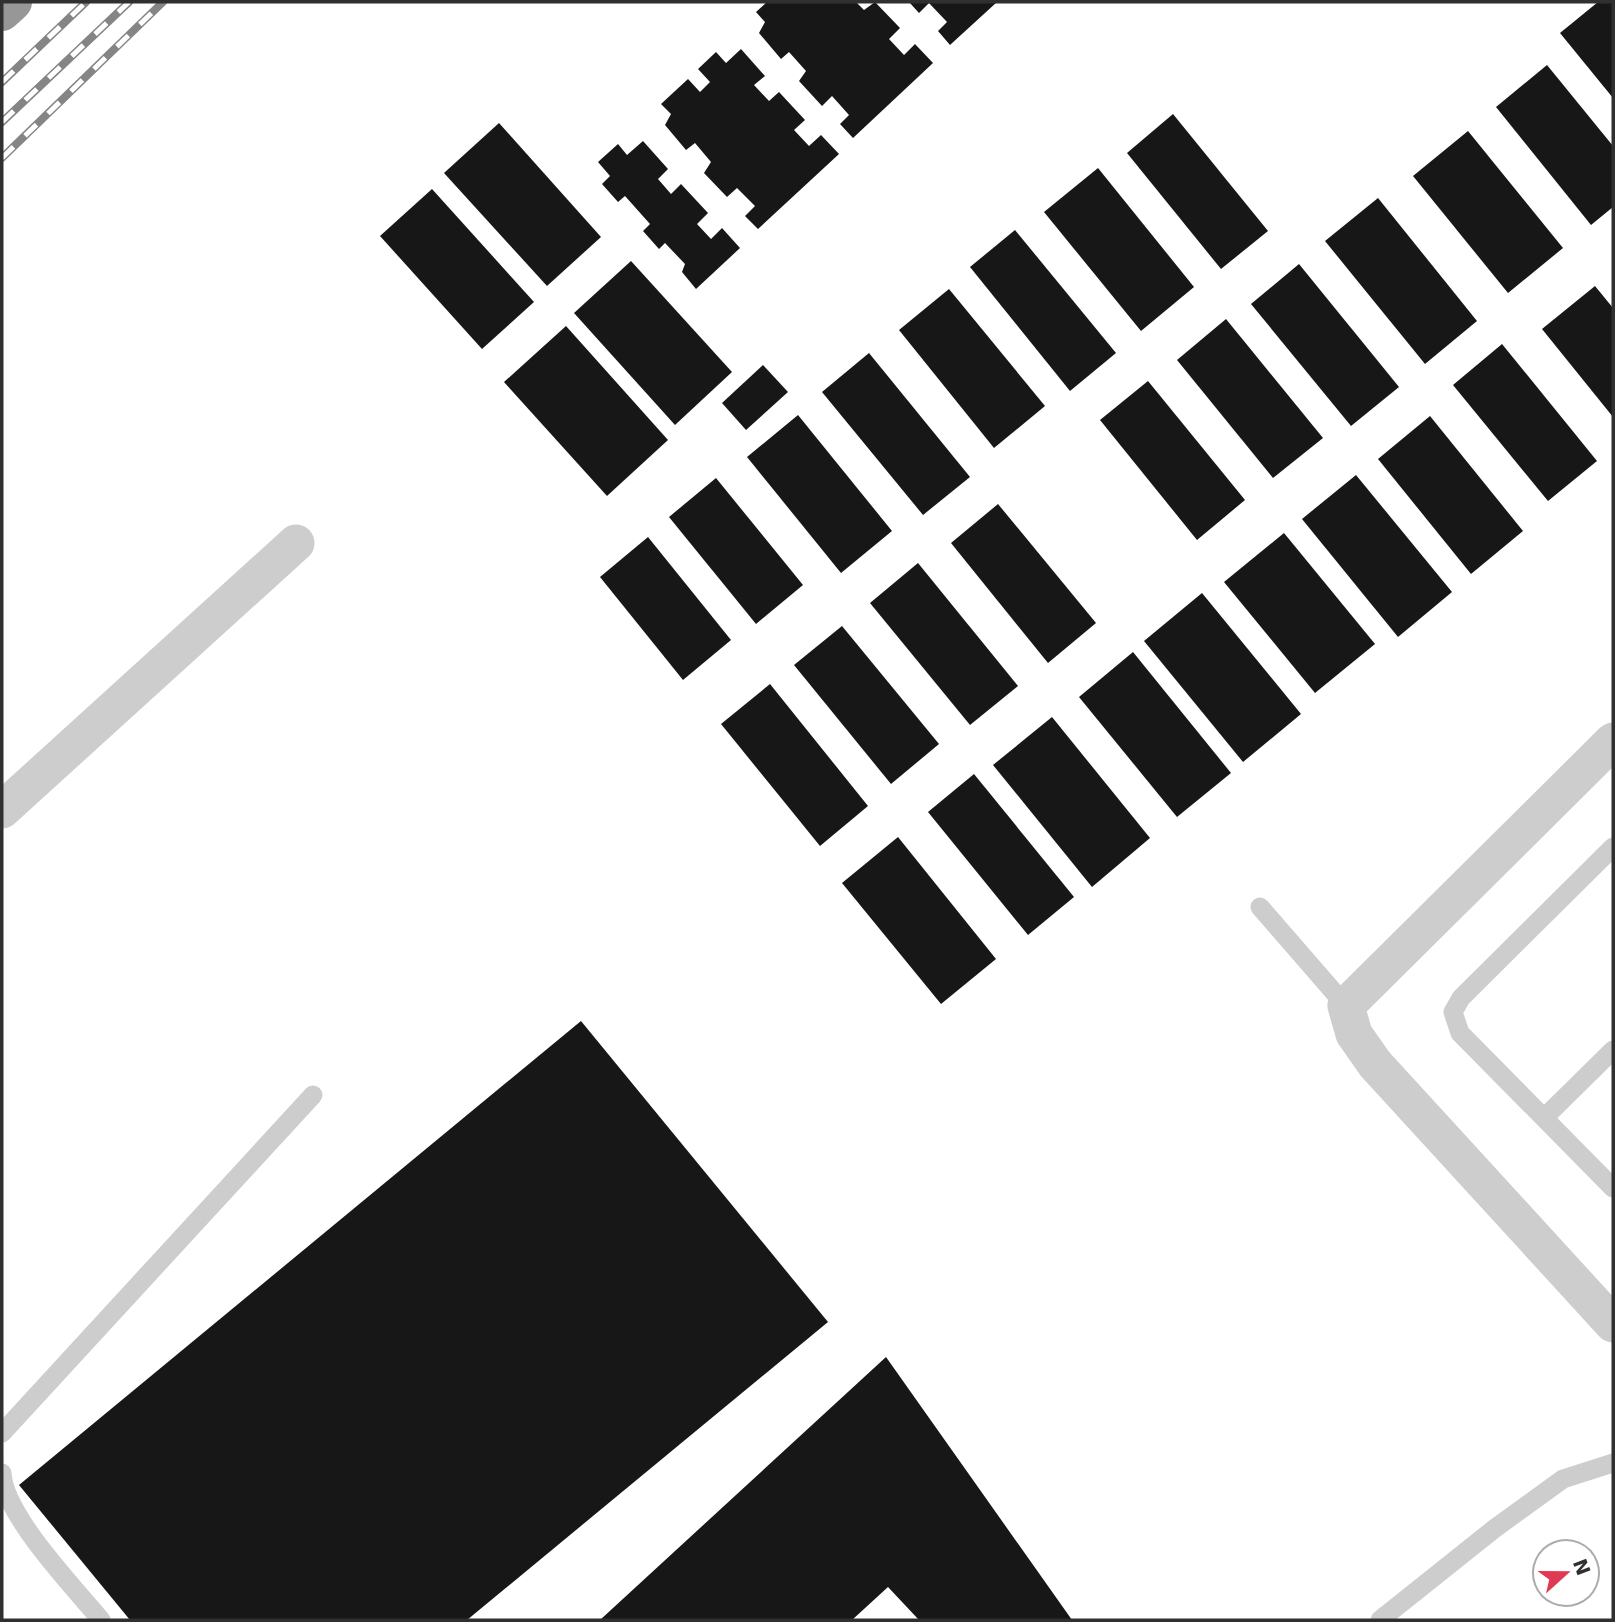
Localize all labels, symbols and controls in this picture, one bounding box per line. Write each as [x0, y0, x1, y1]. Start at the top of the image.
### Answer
north arrow [1531, 1538, 1601, 1608]
text: N [1569, 1556, 1595, 1578]

